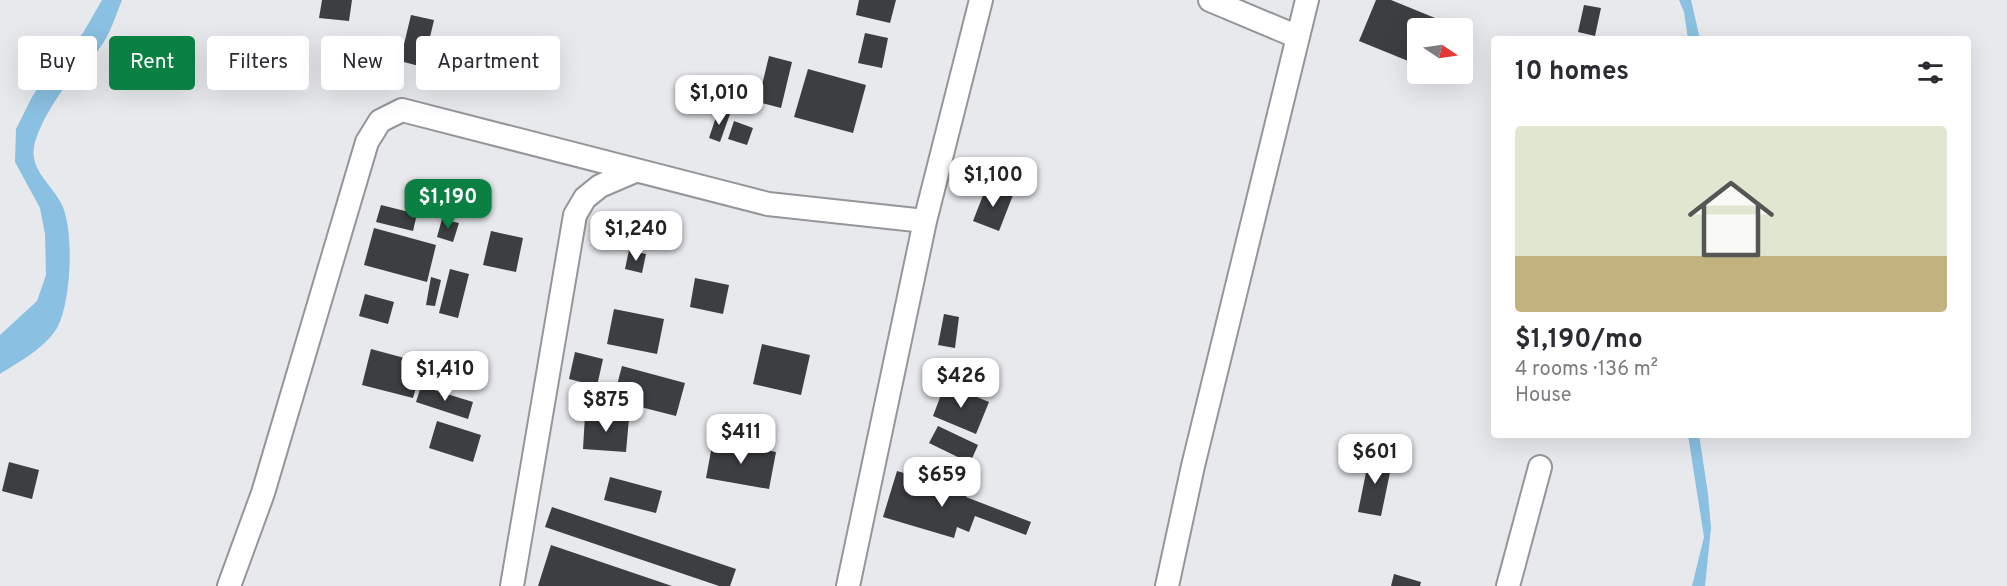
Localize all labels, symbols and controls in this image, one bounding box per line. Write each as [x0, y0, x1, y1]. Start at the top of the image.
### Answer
north arrow [1407, 18, 1473, 84]
map controls [1407, 18, 1473, 84]
chip: Buy [18, 36, 97, 90]
chip: Rent [109, 36, 195, 90]
chip: Filters [207, 36, 309, 90]
chip: New [321, 36, 404, 90]
chip: Apartment [416, 36, 560, 90]
text: 10 homes [1515, 56, 1629, 89]
icon: filters [1914, 56, 1947, 89]
pin: $1,010 [670, 75, 768, 126]
text: $1,010 [689, 81, 749, 107]
pin: $1,100 [944, 157, 1042, 208]
text: $1,100 [963, 163, 1023, 189]
icon: home [1677, 165, 1785, 273]
pin: $1,190 [399, 179, 497, 230]
text: $1,190 [419, 185, 477, 211]
pin: $1,240 [587, 211, 685, 262]
text: $1,240 [604, 217, 668, 243]
text: $1,190/mo [1515, 324, 1643, 357]
pin: $1,410 [396, 351, 494, 402]
text: $1,410 [415, 357, 475, 383]
text: 4 rooms · 136 m² [1515, 357, 1658, 383]
pin: $426 [925, 358, 997, 409]
text: $426 [936, 364, 986, 390]
pin: $875 [570, 382, 642, 433]
text: House [1515, 383, 1571, 409]
text: $875 [582, 388, 630, 414]
pin: $411 [705, 414, 777, 465]
text: $411 [721, 420, 761, 446]
pin: $601 [1339, 434, 1411, 485]
text: $601 [1352, 440, 1398, 466]
pin: $659 [906, 457, 978, 508]
text: $659 [918, 463, 966, 489]

